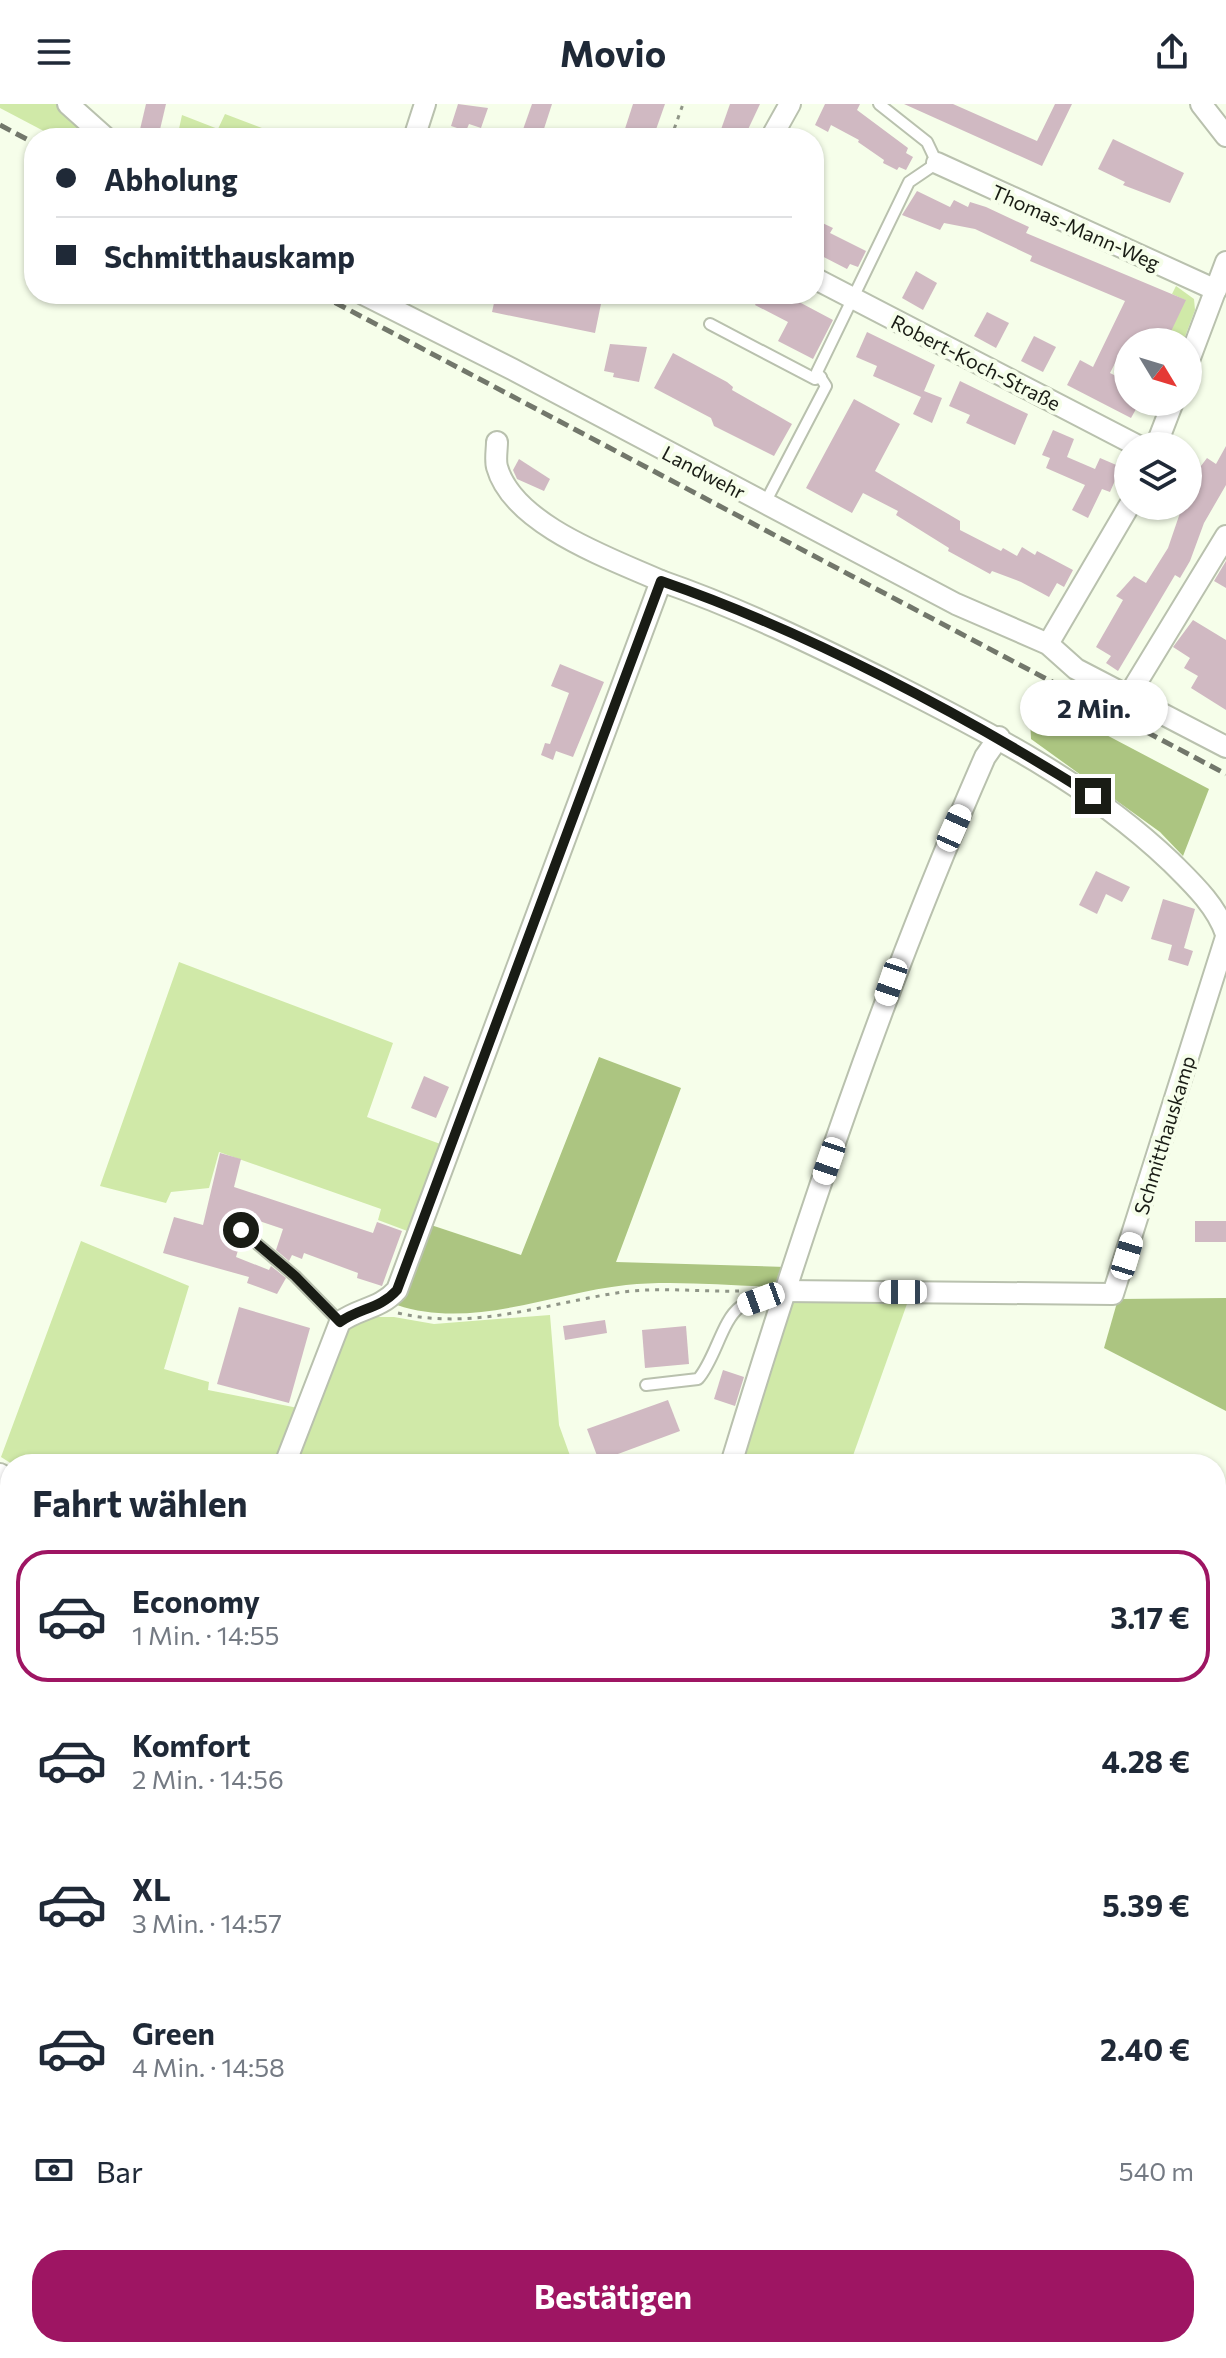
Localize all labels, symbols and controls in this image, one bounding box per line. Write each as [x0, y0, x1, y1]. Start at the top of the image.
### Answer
icon: menu [32, 30, 76, 74]
text: Movio [560, 30, 666, 74]
icon: share [1150, 30, 1194, 74]
text: Abholung [104, 160, 238, 197]
street label: Thomas-Mann-Weg [988, 179, 1164, 275]
text: Schmitthauskamp [104, 237, 355, 274]
street label: Robert-Koch-Straße [887, 309, 1065, 415]
north arrow [1114, 328, 1202, 416]
map controls [1114, 328, 1202, 520]
button: layers [1114, 432, 1202, 520]
street label: Landwehr [658, 440, 750, 504]
callout: 2 Min. [1019, 680, 1167, 736]
text: 2 Min. [1057, 692, 1131, 723]
route end [1075, 778, 1111, 814]
car [933, 801, 975, 855]
car [872, 955, 910, 1009]
street label: Schmitthauskamp [1128, 1053, 1200, 1217]
car [810, 1134, 848, 1188]
route start [223, 1212, 259, 1248]
car [1109, 1230, 1145, 1282]
car [734, 1280, 788, 1318]
car [879, 1280, 927, 1304]
text: Fahrt wählen [32, 1480, 248, 1524]
icon: car [36, 1580, 108, 1652]
text: Economy [132, 1582, 260, 1619]
text: 3.17 € [1110, 1598, 1190, 1635]
text: 1 Min. · 14:55 [132, 1619, 280, 1650]
icon: car [36, 1724, 108, 1796]
text: Komfort [132, 1726, 251, 1763]
text: 4.28 € [1101, 1742, 1190, 1779]
text: 2 Min. · 14:56 [132, 1763, 284, 1794]
icon: car [36, 1868, 108, 1940]
text: XL [132, 1870, 171, 1907]
text: 5.39 € [1102, 1886, 1190, 1923]
text: 3 Min. · 14:57 [132, 1907, 282, 1938]
icon: car [36, 2012, 108, 2084]
text: Green [132, 2014, 215, 2051]
text: 2.40 € [1100, 2030, 1190, 2067]
text: 4 Min. · 14:58 [132, 2051, 285, 2082]
icon: cash [32, 2148, 76, 2192]
text: Bar [96, 2152, 143, 2189]
text: 540 m [1119, 2155, 1194, 2186]
button: Bestätigen [32, 2250, 1194, 2342]

